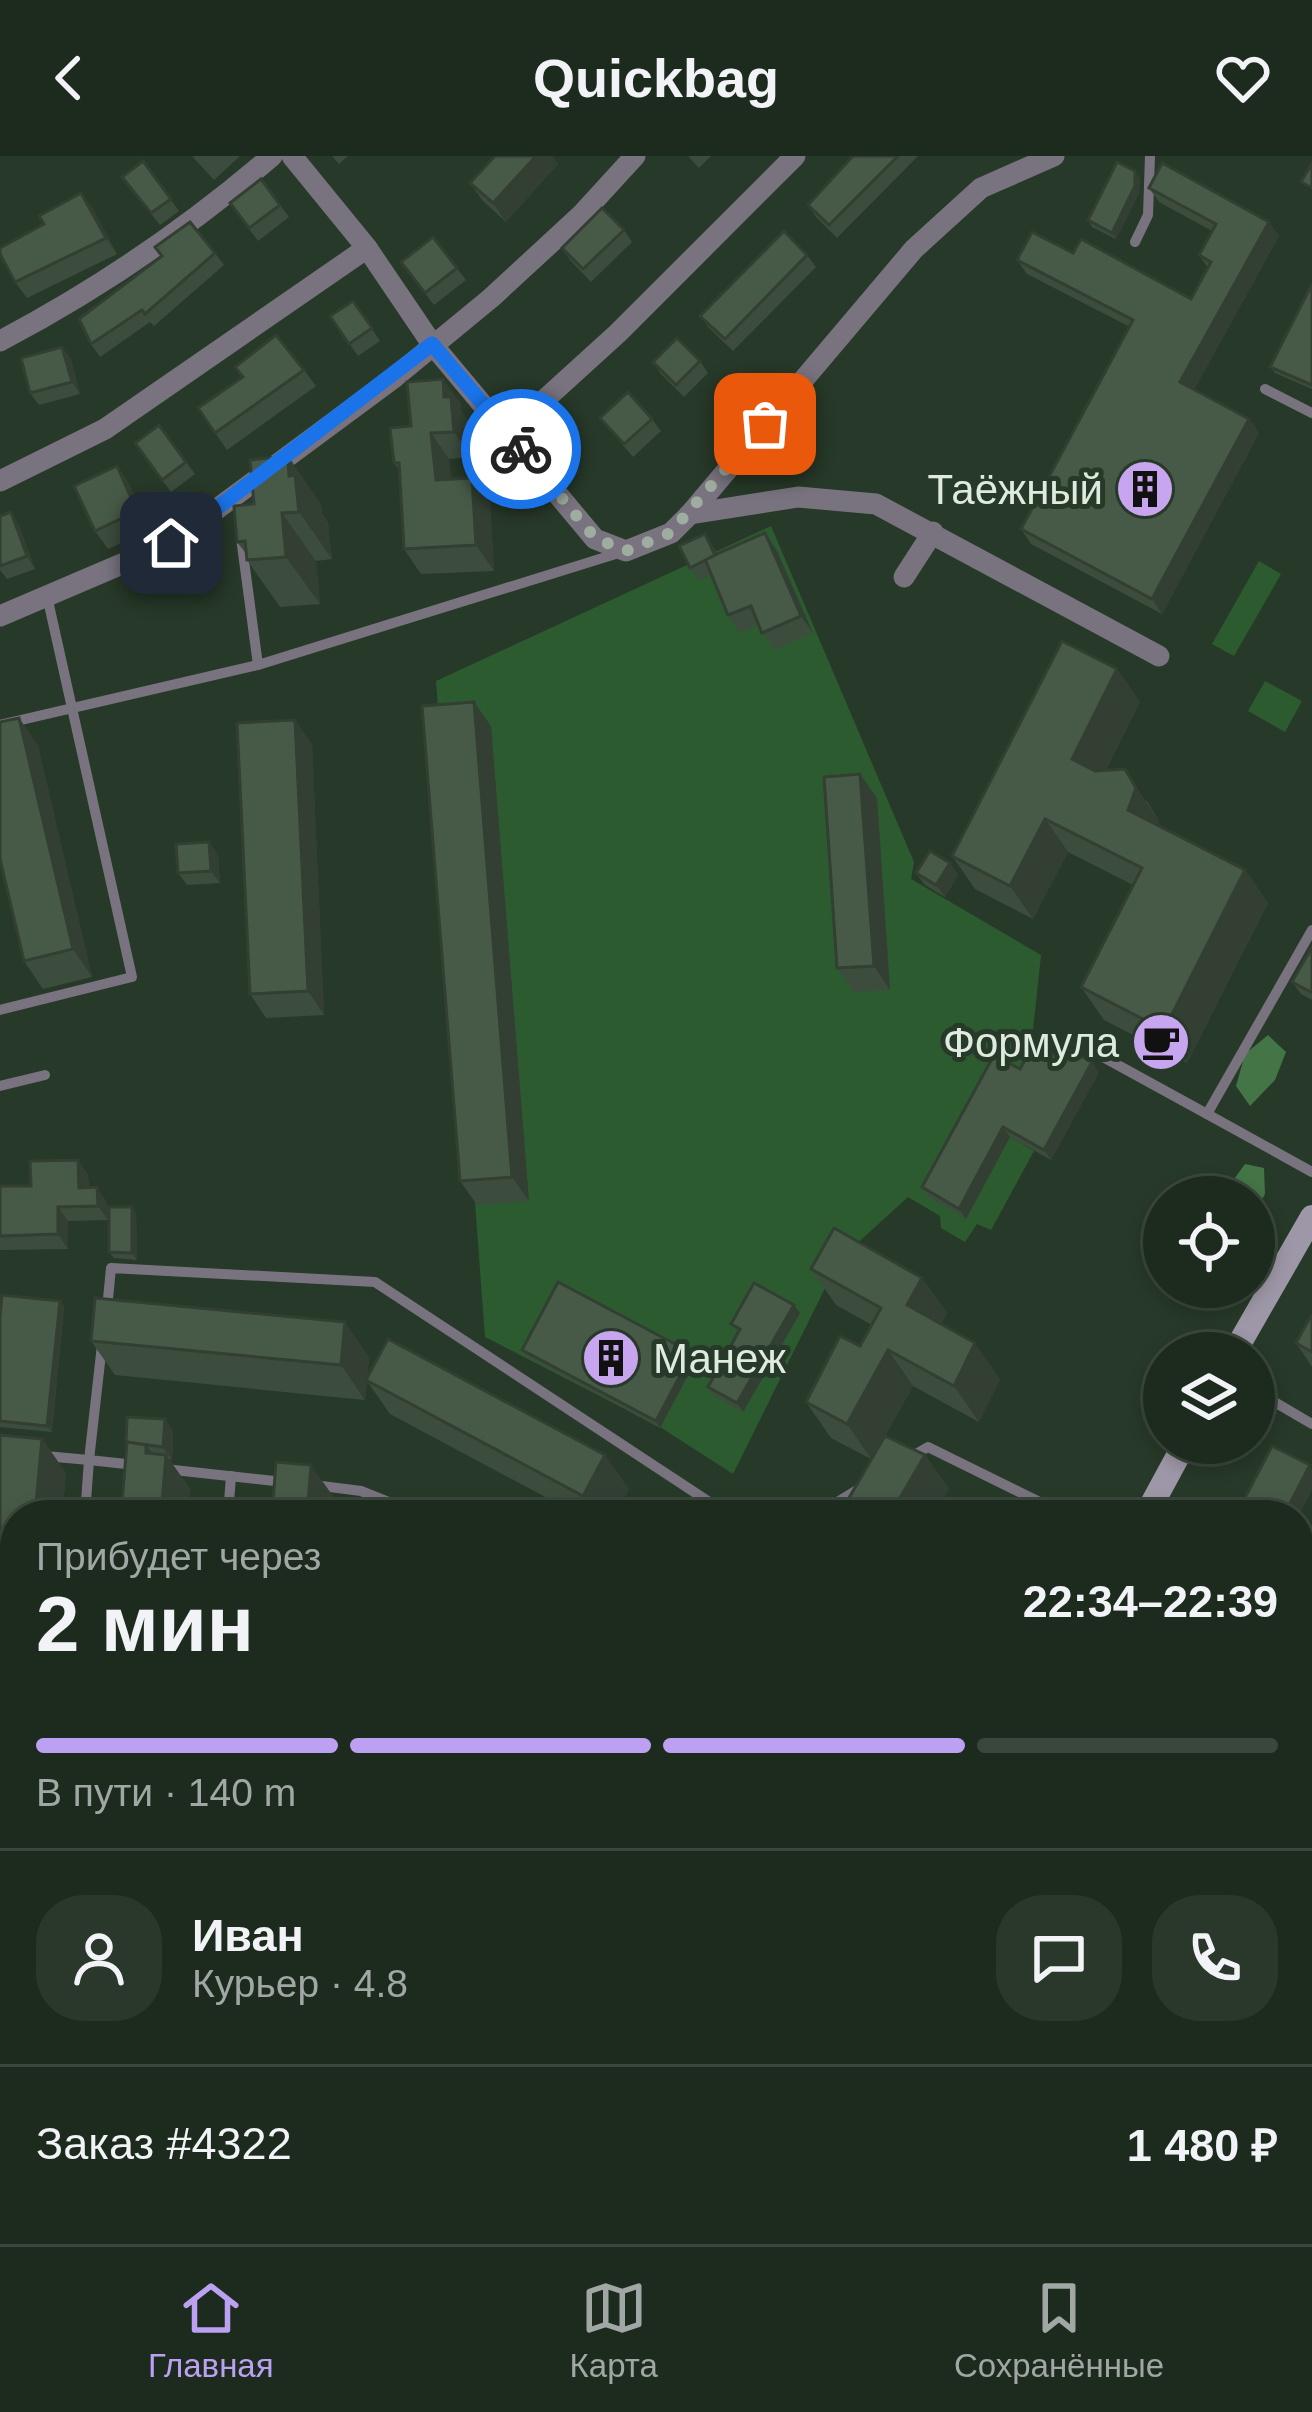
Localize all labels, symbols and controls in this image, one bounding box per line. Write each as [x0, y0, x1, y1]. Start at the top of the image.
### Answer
icon: back [36, 45, 102, 111]
icon: heart [1210, 45, 1276, 111]
text: Quickbag [533, 48, 779, 108]
pin [714, 373, 816, 475]
courier [461, 389, 581, 509]
icon: bag [732, 391, 798, 457]
icon: bike [488, 416, 554, 482]
building icon: Таёжный [1114, 458, 1176, 520]
place label: Таёжный [928, 466, 1103, 513]
pin [120, 492, 222, 594]
icon: home [138, 510, 204, 576]
cafe icon: Формула [1130, 1011, 1192, 1073]
place label: Формула [943, 1019, 1120, 1066]
map controls [1143, 1176, 1275, 1464]
button: locate [1143, 1176, 1275, 1308]
building icon: Манеж [580, 1327, 642, 1389]
button: layers [1143, 1332, 1275, 1464]
place label: Манеж [653, 1335, 786, 1382]
text: Прибудет через [36, 1535, 321, 1578]
text: 22:34–22:39 [1023, 1576, 1278, 1627]
text: 2 мин [36, 1580, 254, 1668]
text: В пути · 140 m [36, 1771, 296, 1814]
button: person [36, 1895, 162, 2021]
button: chat [996, 1895, 1122, 2021]
button: phone [1152, 1895, 1278, 2021]
text: Иван [192, 1910, 304, 1961]
text: Курьер · 4.8 [192, 1962, 408, 2005]
text: Заказ #4322 [36, 2118, 292, 2169]
text: 1 480 ₽ [1127, 2120, 1278, 2171]
tab: Главная [148, 2275, 274, 2385]
tab: Карта [570, 2275, 658, 2385]
tab: Сохранённые [954, 2275, 1164, 2385]

